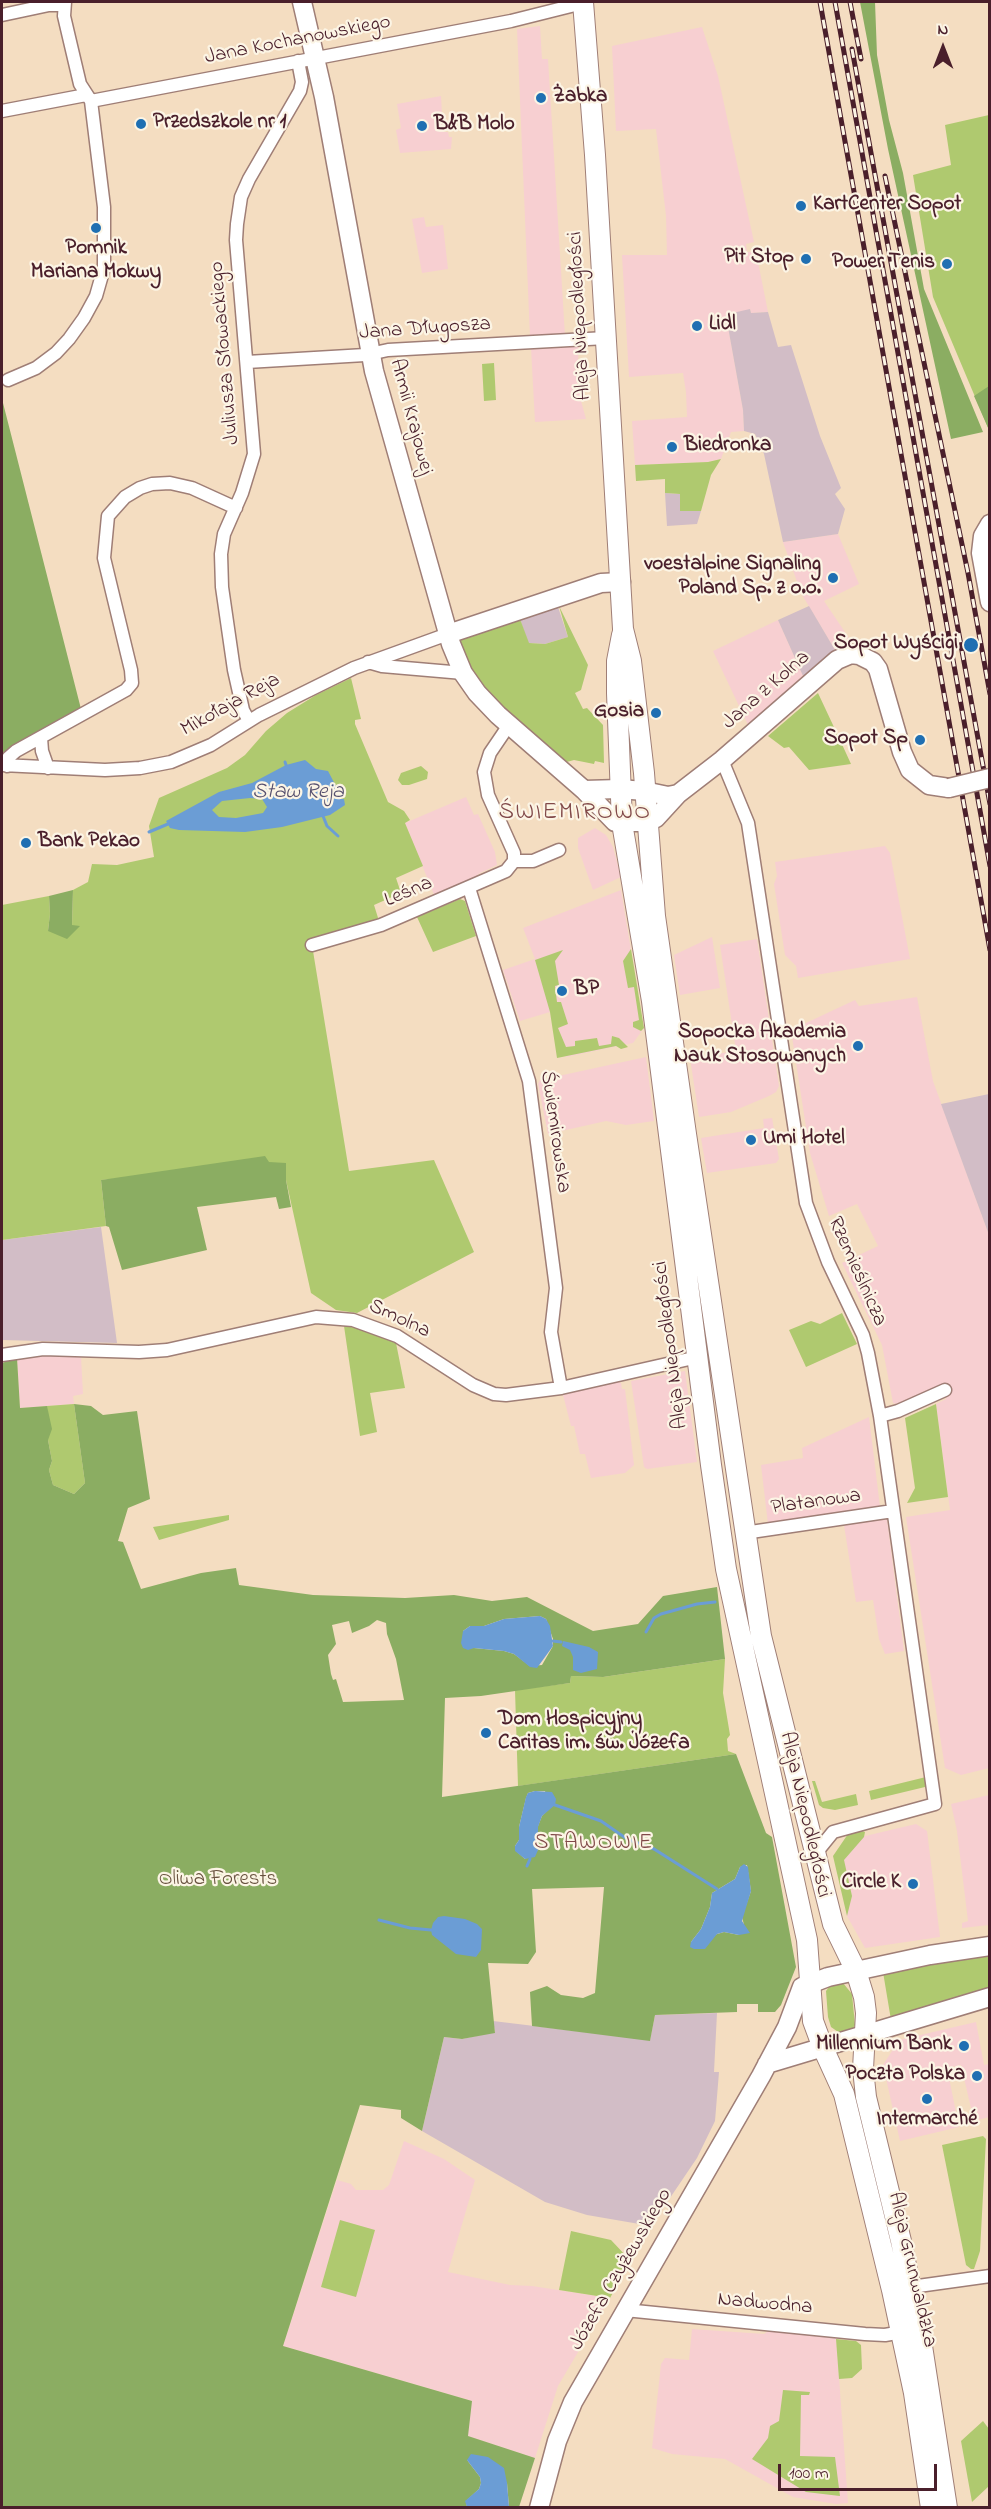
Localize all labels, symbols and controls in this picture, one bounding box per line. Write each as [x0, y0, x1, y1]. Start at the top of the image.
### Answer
street label: Jana Kochanowskiego [203, 11, 393, 71]
north arrow [913, 18, 973, 78]
text: N [938, 18, 948, 42]
place label: Żabka [553, 85, 607, 111]
marker: Żabka [534, 91, 548, 105]
place label: Przedszkole nr 1 [153, 111, 286, 137]
place label: B&B Molo [434, 113, 515, 139]
marker: Przedszkole nr 1 [134, 117, 148, 131]
marker: B&B Molo [415, 119, 429, 133]
place label: KartCenter Sopot [813, 193, 961, 219]
marker: KartCenter Sopot [794, 199, 808, 213]
marker: Pomnik Mariana Mokwy [89, 221, 103, 235]
street label: Aleja Niepodległości [564, 231, 598, 401]
place label: Pomnik Mariana Mokwy [31, 237, 161, 287]
place label: Pit Stop [724, 246, 794, 272]
place label: Power Tenis [832, 251, 935, 277]
marker: Pit Stop [799, 252, 813, 266]
marker: Power Tenis [940, 257, 954, 271]
street label: Juliusza Słowackiego [205, 260, 247, 446]
street label: Jana Długosza [358, 313, 492, 347]
place label: Lidl [709, 313, 736, 339]
marker: Lidl [690, 319, 704, 333]
street label: Armii Krajowej [382, 356, 438, 478]
place label: Biedronka [684, 434, 771, 460]
marker: Biedronka [665, 440, 679, 454]
place label: voestalpine Signaling Poland Sp. z o.o. [644, 553, 821, 603]
marker: voestalpine Signaling Poland Sp. z o.o. [826, 571, 840, 585]
place label: Sopot Wyścigi [834, 632, 958, 658]
marker: Sopot Wyścigi [962, 636, 980, 654]
street label: Jana z Kolna [718, 646, 816, 736]
street label: Mikołaja Reja [177, 668, 285, 744]
place label: Gosia [594, 700, 644, 726]
marker: Gosia [649, 706, 663, 720]
place label: Sopot Sp [824, 727, 908, 753]
marker: Sopot Sp [913, 733, 927, 747]
water label: Staw Reja [252, 780, 344, 806]
district label: ŚWIEMIROWO [498, 800, 652, 828]
place label: Bank Pekao [38, 830, 140, 856]
marker: Bank Pekao [19, 836, 33, 850]
street label: Leśna [381, 872, 437, 914]
place label: BP [574, 978, 599, 1004]
marker: BP [555, 984, 569, 998]
place label: Sopocka Akademia Nauk Stosowanych [674, 1021, 846, 1071]
marker: Sopocka Akademia Nauk Stosowanych [851, 1039, 865, 1053]
street label: Świemirowska [533, 1069, 575, 1195]
place label: Umi Hotel [763, 1127, 845, 1153]
marker: Umi Hotel [744, 1133, 758, 1147]
street label: Rzemieślnicza [821, 1213, 891, 1331]
street label: Aleja Niepodległości [649, 1259, 695, 1431]
street label: Smolna [364, 1295, 434, 1345]
street label: Platanowa [769, 1484, 863, 1522]
place label: Dom Hospicyjny Caritas im. św. Józefa [498, 1708, 690, 1758]
marker: Dom Hospicyjny Caritas im. św. Józefa [479, 1726, 493, 1740]
street label: Aleja Niepodległości [773, 1730, 835, 1900]
district label: STAWOWIE [534, 1831, 654, 1857]
park label: Oliwa Forests [159, 1868, 277, 1894]
place label: Circle K [841, 1871, 901, 1897]
marker: Circle K [906, 1877, 920, 1891]
place label: Millennium Bank [816, 2033, 952, 2059]
marker: Millennium Bank [957, 2039, 971, 2053]
place label: Poczta Polska [845, 2063, 965, 2089]
marker: Poczta Polska [970, 2069, 984, 2083]
marker: Intermarché [920, 2092, 934, 2106]
place label: Intermarché [876, 2108, 978, 2134]
street label: Józefa Czyżewskiego [565, 2184, 679, 2356]
street label: Aleja Grunwaldzka [881, 2190, 941, 2350]
street label: Nadwodna [716, 2288, 814, 2322]
scale bar [781, 2452, 940, 2490]
text: 100 m [789, 2461, 829, 2487]

